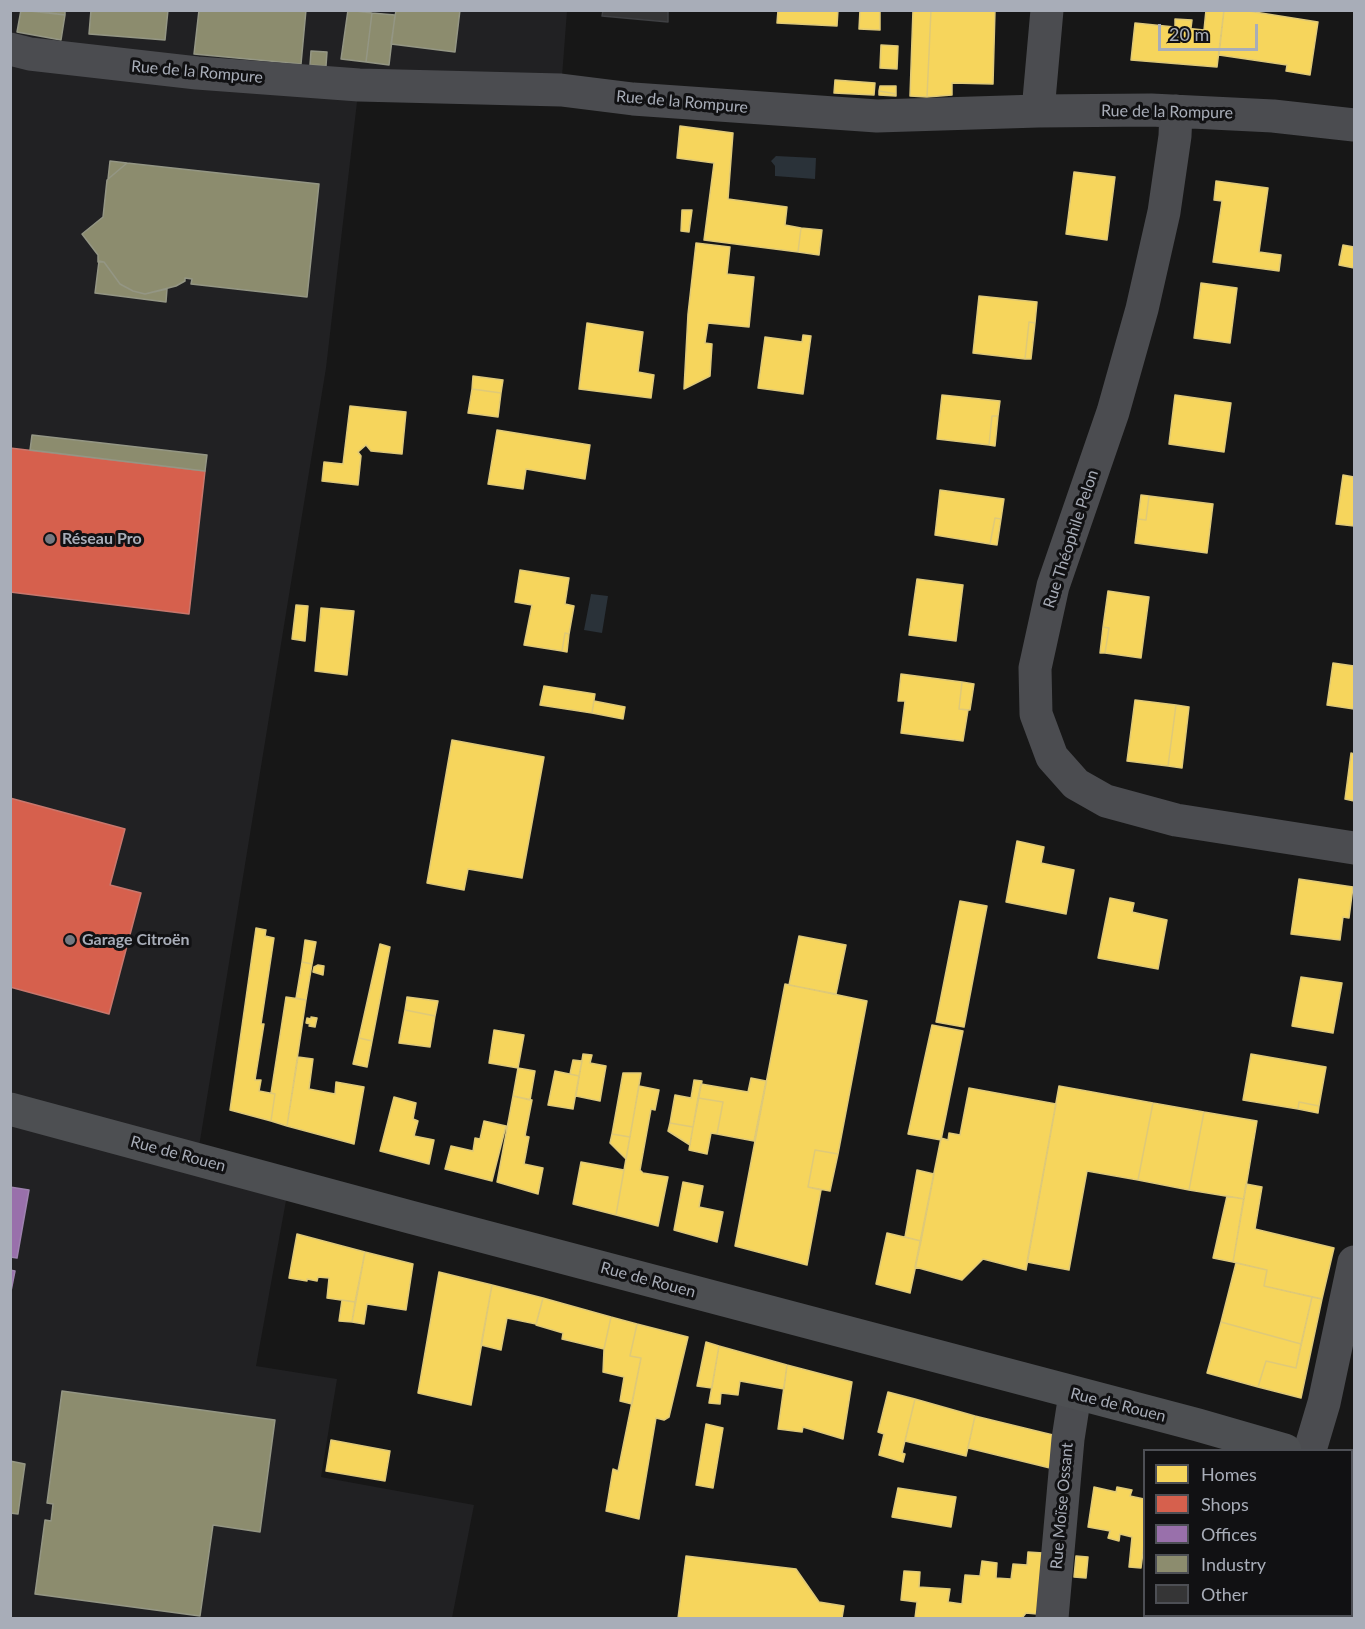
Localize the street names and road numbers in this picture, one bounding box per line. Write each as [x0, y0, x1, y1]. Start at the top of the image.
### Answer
street label: Rue de la Rompure [130, 57, 264, 87]
street label: Rue de la Rompure [615, 87, 749, 117]
street label: Rue de la Rompure [1101, 101, 1233, 123]
street label: Rue Théophile Pelon [1040, 467, 1102, 611]
street label: Rue de Rouen [128, 1132, 228, 1176]
street label: Rue de Rouen [598, 1258, 698, 1302]
street label: Rue de Rouen [1068, 1384, 1168, 1426]
street label: Rue Moïse Ossant [1047, 1442, 1077, 1570]

